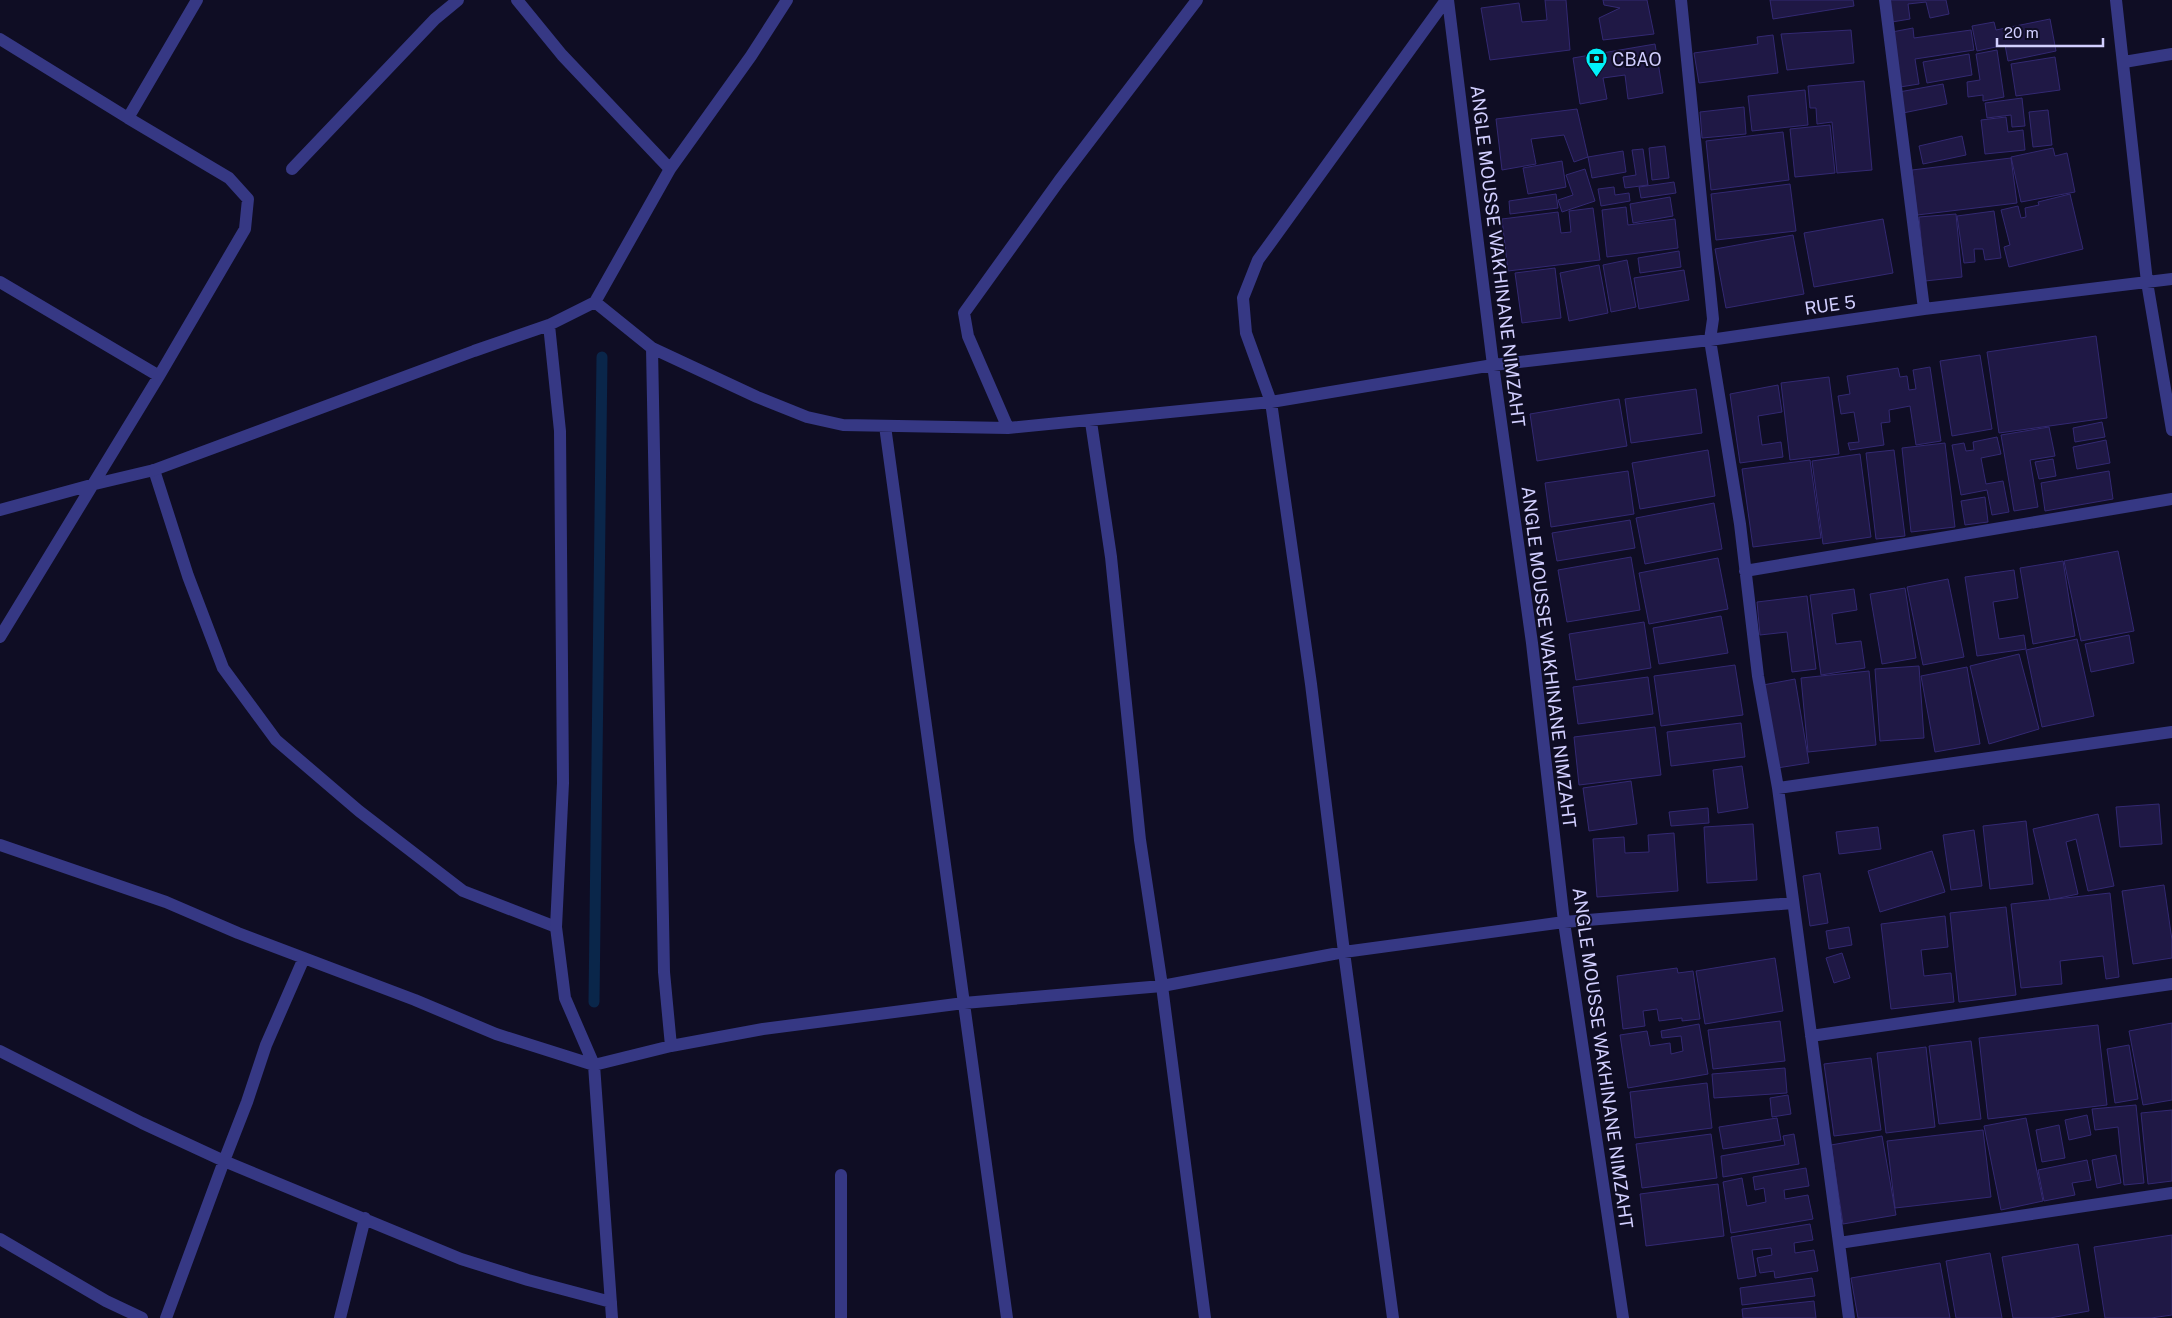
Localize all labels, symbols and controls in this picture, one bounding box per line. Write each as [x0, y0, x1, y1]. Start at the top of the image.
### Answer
scale bar [1997, 15, 2103, 47]
text: 20 m [2004, 24, 2039, 41]
bank icon: CBAO [1584, 47, 1608, 78]
place label: CBAO [1612, 49, 1662, 70]
street label: ANGLE MOUSSE WAKHINANE NIMZAHT [1467, 84, 1529, 428]
street label: RUE 5 [1803, 291, 1857, 319]
street label: ANGLE MOUSSE WAKHINANE NIMZAHT [1518, 485, 1580, 829]
street label: ANGLE MOUSSE WAKHINANE NIMZAHT [1569, 886, 1637, 1230]

